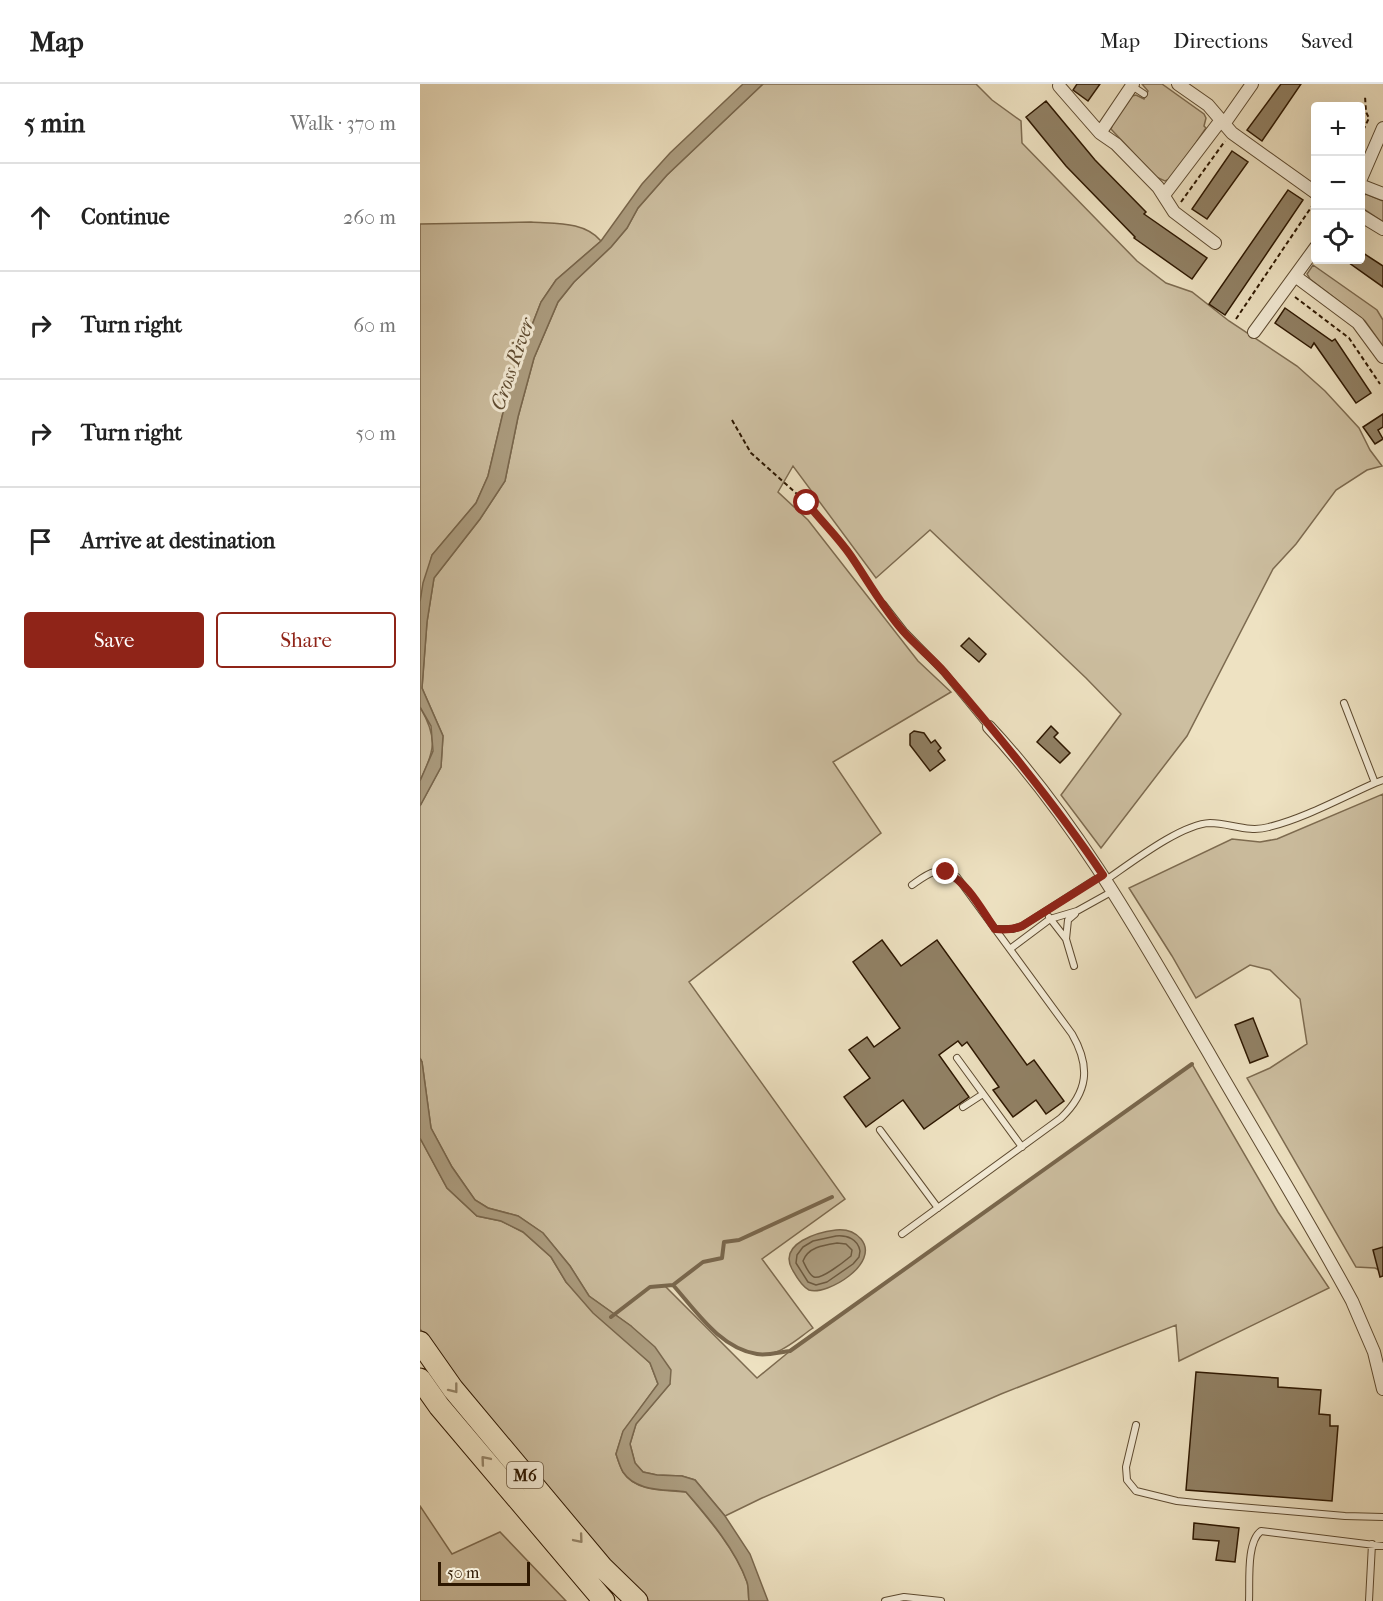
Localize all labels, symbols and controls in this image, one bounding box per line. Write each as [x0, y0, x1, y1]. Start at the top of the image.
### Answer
text: Map [30, 25, 84, 58]
text: Map [1100, 29, 1140, 53]
text: Directions [1173, 29, 1268, 53]
text: Saved [1301, 29, 1353, 53]
map controls [1311, 102, 1365, 264]
button: + [1311, 102, 1365, 156]
text: 5 min [24, 108, 85, 139]
text: Walk · 370 m [290, 112, 396, 135]
button: − [1311, 156, 1365, 210]
icon: ahead [24, 201, 57, 234]
text: Continue [81, 204, 170, 230]
text: 260 m [343, 206, 396, 229]
button: locate [1311, 210, 1365, 264]
icon: right [24, 309, 57, 342]
text: Turn right [81, 312, 182, 338]
water label: Cross River [486, 313, 540, 413]
text: 60 m [353, 314, 396, 337]
icon: right [24, 417, 57, 450]
text: Turn right [81, 420, 182, 446]
text: 50 m [355, 422, 396, 445]
route start [793, 489, 819, 515]
icon: arrive [24, 525, 57, 558]
text: Arrive at destination [81, 528, 275, 554]
button: Save [24, 612, 204, 668]
button: Share [216, 612, 396, 668]
route end [932, 858, 958, 884]
one-way arrow [447, 1383, 458, 1394]
one-way arrow [481, 1456, 492, 1467]
road number: M6 [507, 1462, 543, 1488]
one-way arrow [572, 1532, 583, 1543]
scale bar [438, 1559, 530, 1586]
text: 50 m [447, 1563, 479, 1582]

